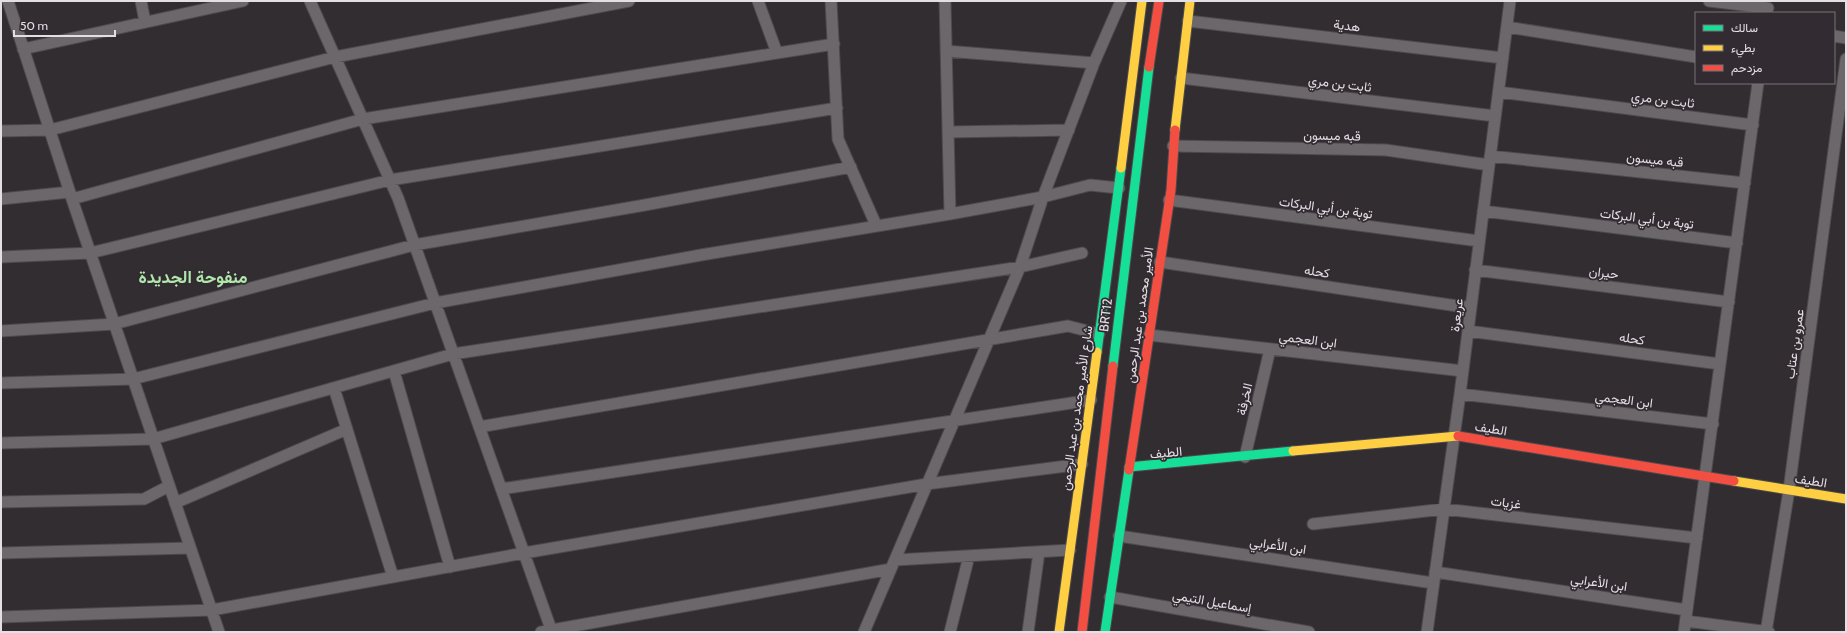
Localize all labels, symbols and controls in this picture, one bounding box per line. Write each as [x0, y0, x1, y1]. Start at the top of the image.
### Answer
scale bar [14, 12, 115, 38]
legend [1695, 12, 1835, 84]
street label: هدية [1333, 15, 1361, 35]
text: 50 m [20, 18, 48, 33]
text: سالك [1731, 20, 1758, 35]
text: بطيء [1731, 40, 1755, 58]
text: مزدحم [1731, 60, 1762, 76]
street label: ثابت بن مري [1307, 71, 1373, 98]
street label: ثابت بن مري [1630, 87, 1696, 114]
street label: قبه ميسون [1303, 127, 1361, 144]
street label: قبه ميسون [1626, 148, 1684, 171]
street label: توبة بن أبي البركات [1278, 193, 1374, 224]
street label: توبة بن أبي البركات [1599, 204, 1695, 235]
street label: الأمير محمد بن عبد الرحمن [1122, 246, 1157, 384]
street label: كحله [1303, 261, 1331, 281]
street label: حيران [1588, 262, 1620, 283]
district label: منفوحة الجديدة [139, 267, 247, 288]
street label: BRT12 [1095, 297, 1115, 333]
street label: عريعرة [1446, 297, 1467, 333]
street label: عمرو بن عتاب [1781, 308, 1808, 380]
street label: شارع الأمير محمد بن عبد الرحمن [1057, 325, 1097, 492]
street label: ابن العجمي [1278, 328, 1338, 353]
street label: كحله [1618, 328, 1646, 348]
street label: الخرفة [1233, 381, 1256, 417]
street label: ابن العجمي [1594, 388, 1654, 413]
street label: الطيف [1474, 418, 1508, 438]
street label: الطيف [1149, 443, 1183, 461]
street label: الطيف [1794, 470, 1828, 490]
street label: غزيات [1490, 492, 1522, 513]
street label: ابن الأعرابي [1248, 533, 1307, 560]
street label: ابن الأعرابي [1569, 570, 1628, 597]
street label: إسماعيل التيمي [1171, 586, 1253, 619]

